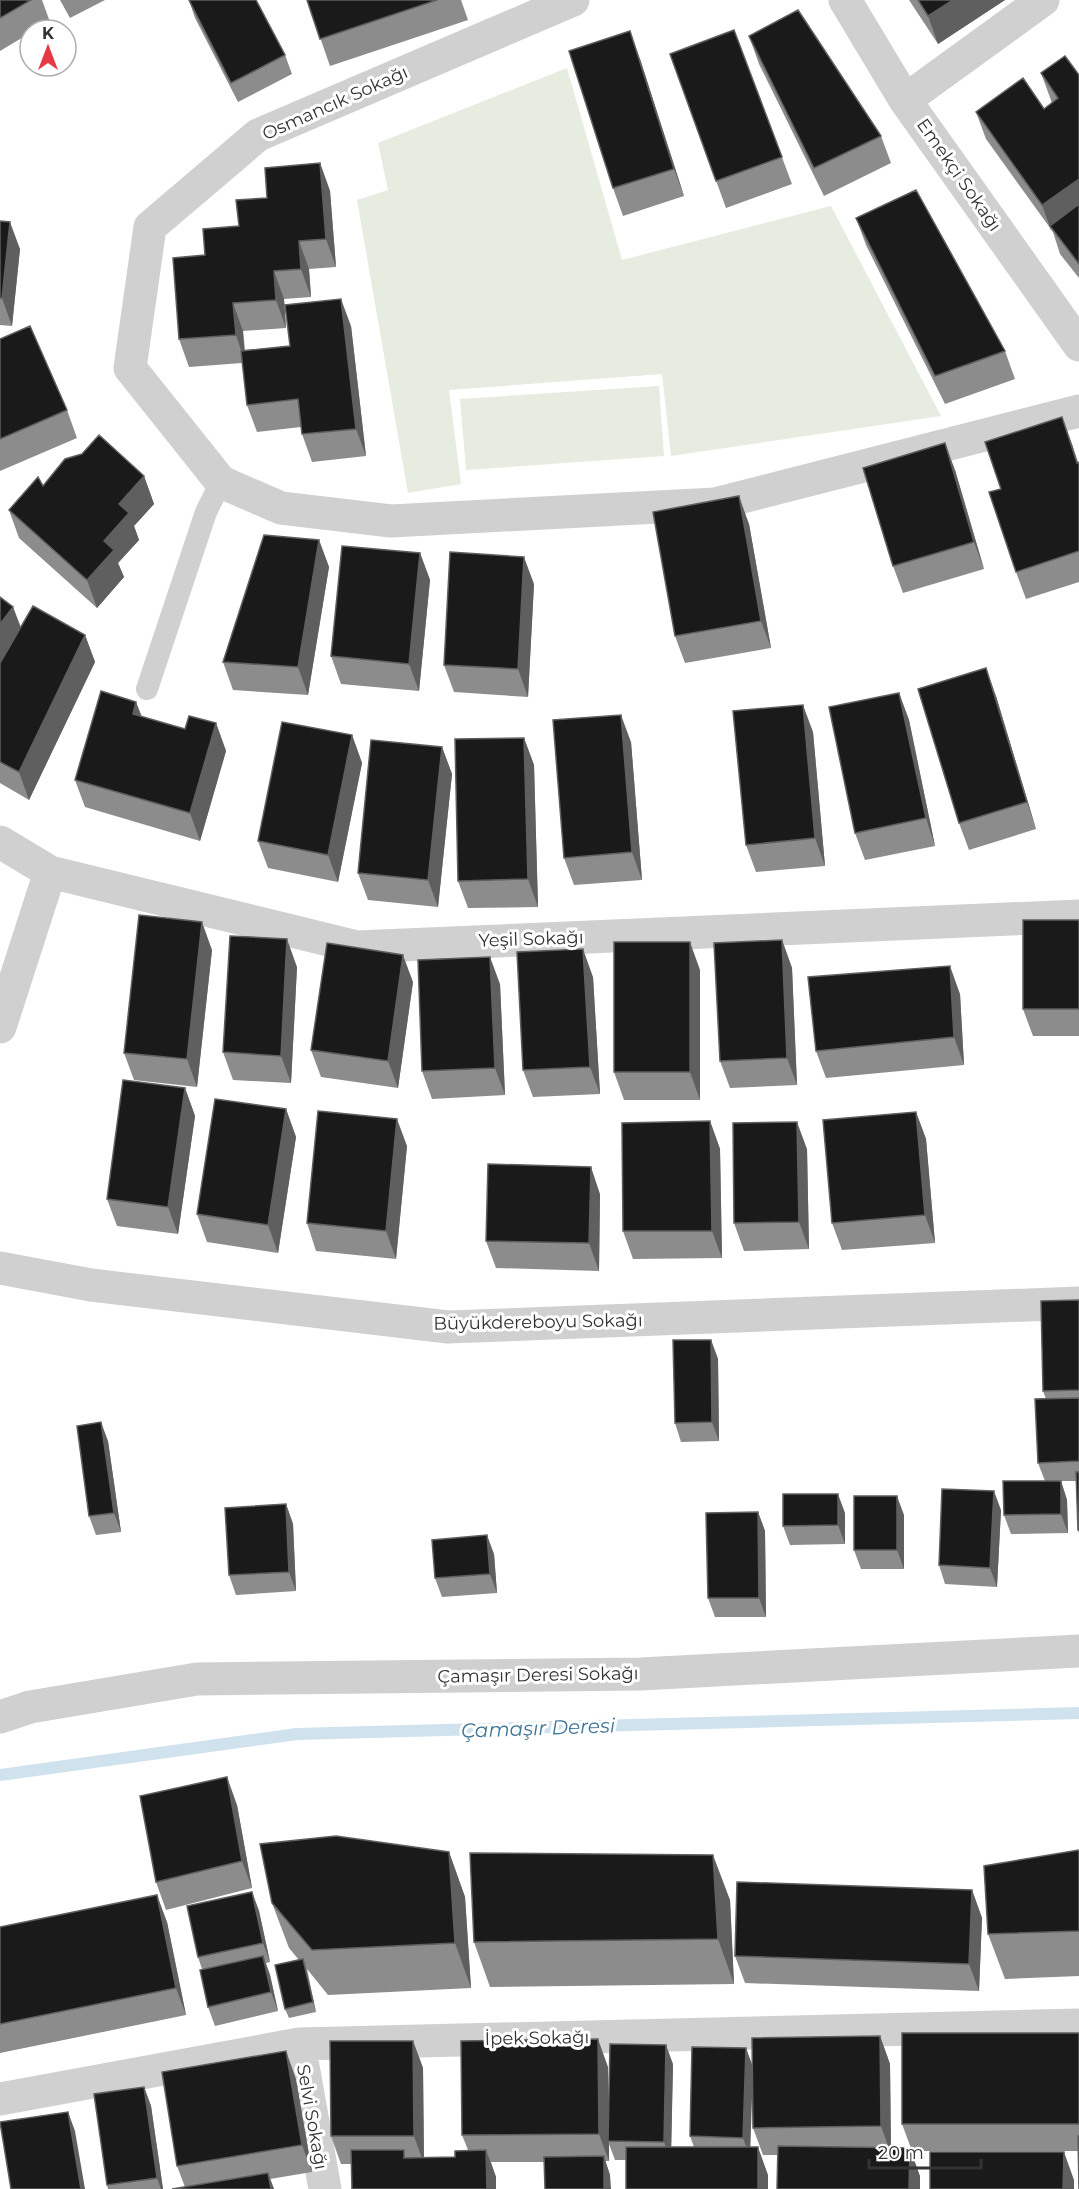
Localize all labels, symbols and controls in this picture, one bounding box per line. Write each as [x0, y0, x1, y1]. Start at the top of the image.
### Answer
north arrow [18, 18, 78, 78]
text: K [42, 24, 55, 43]
street label: Osmancık Sokağı [259, 61, 411, 145]
street label: Emekçi Sokağı [912, 114, 1006, 236]
street label: Yeşil Sokağı [478, 926, 584, 952]
street label: Büyükdereboyu Sokağı [433, 1309, 643, 1335]
street label: Çamaşır Deresi Sokağı [437, 1662, 639, 1688]
water label: Çamaşır Deresi [460, 1713, 616, 1743]
street label: İpek Sokağı [484, 2026, 590, 2050]
street label: Selvi Sokağı [292, 2062, 332, 2172]
scale bar [869, 2132, 982, 2170]
text: 20 m [878, 2142, 924, 2164]

